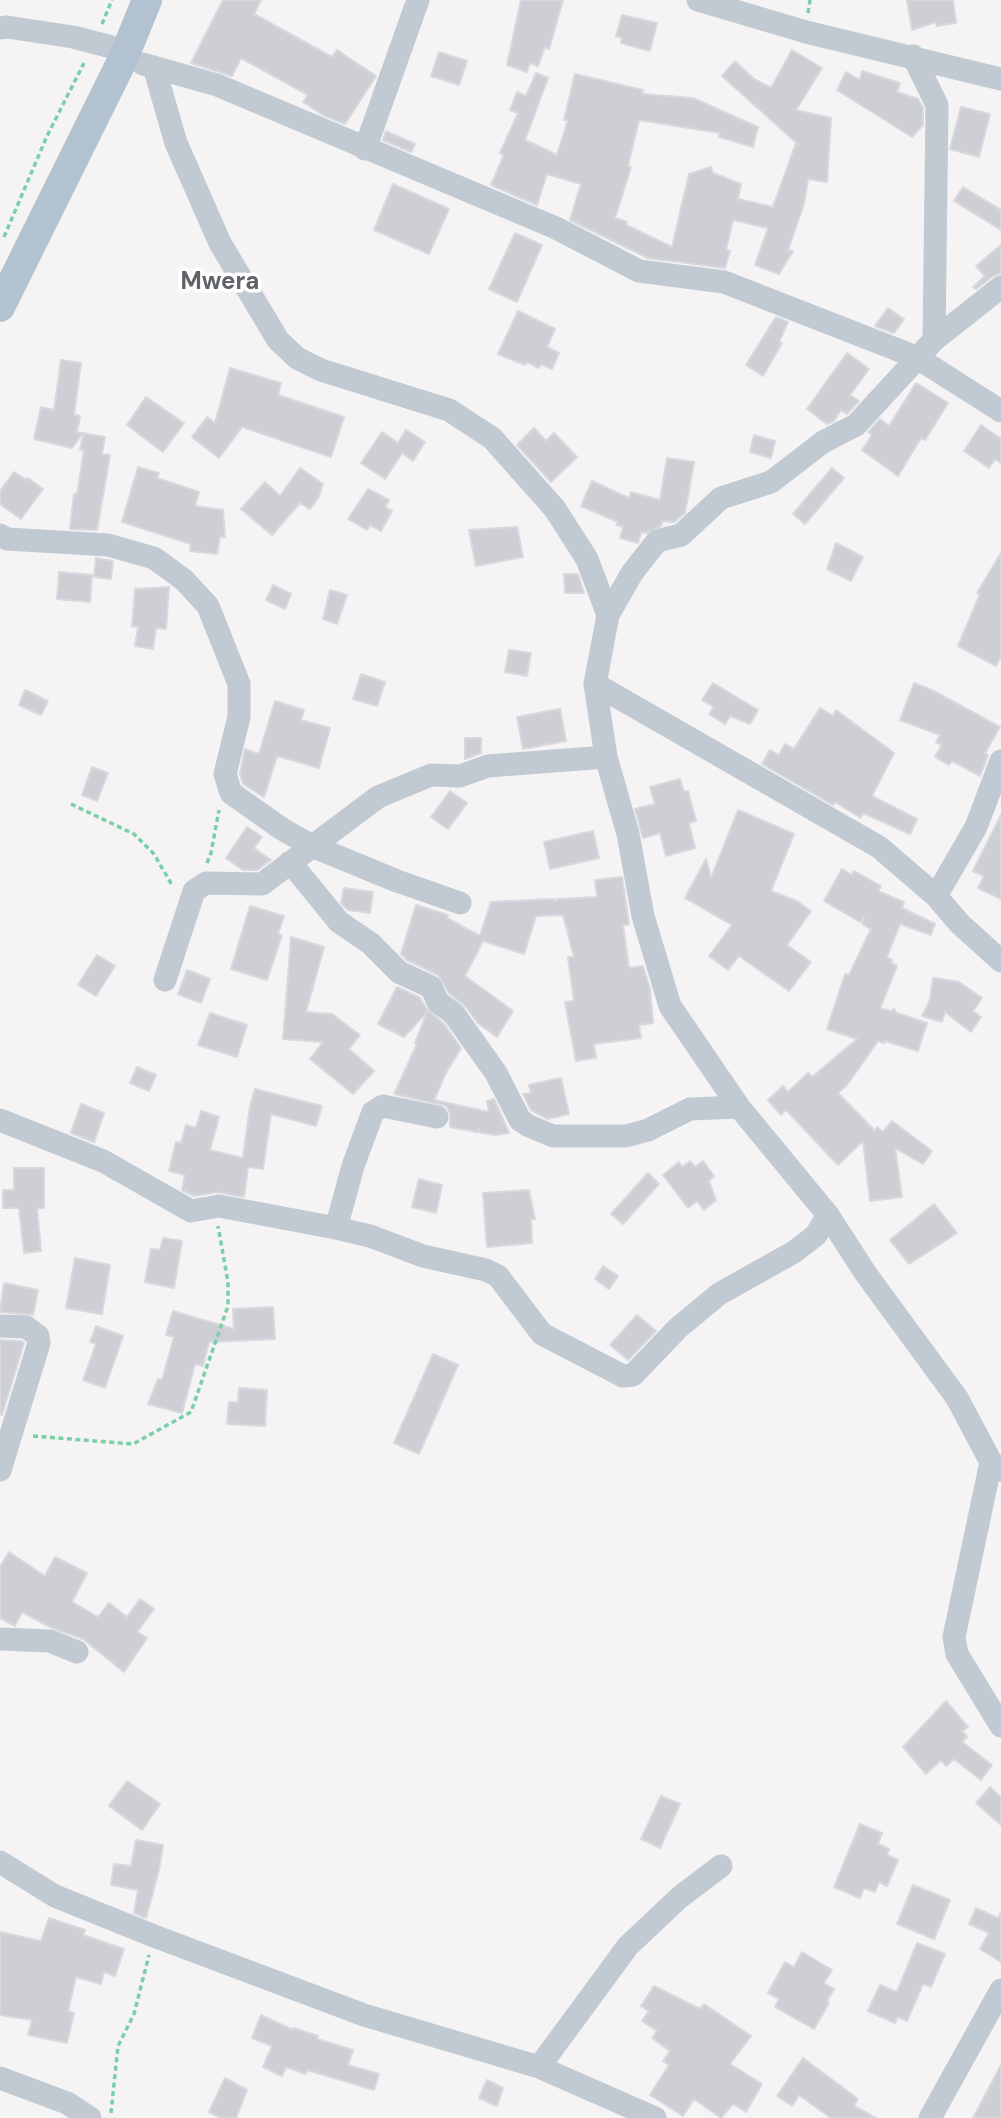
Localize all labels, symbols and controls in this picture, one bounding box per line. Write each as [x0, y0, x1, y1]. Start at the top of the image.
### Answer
district label: Mwera [181, 269, 259, 297]

